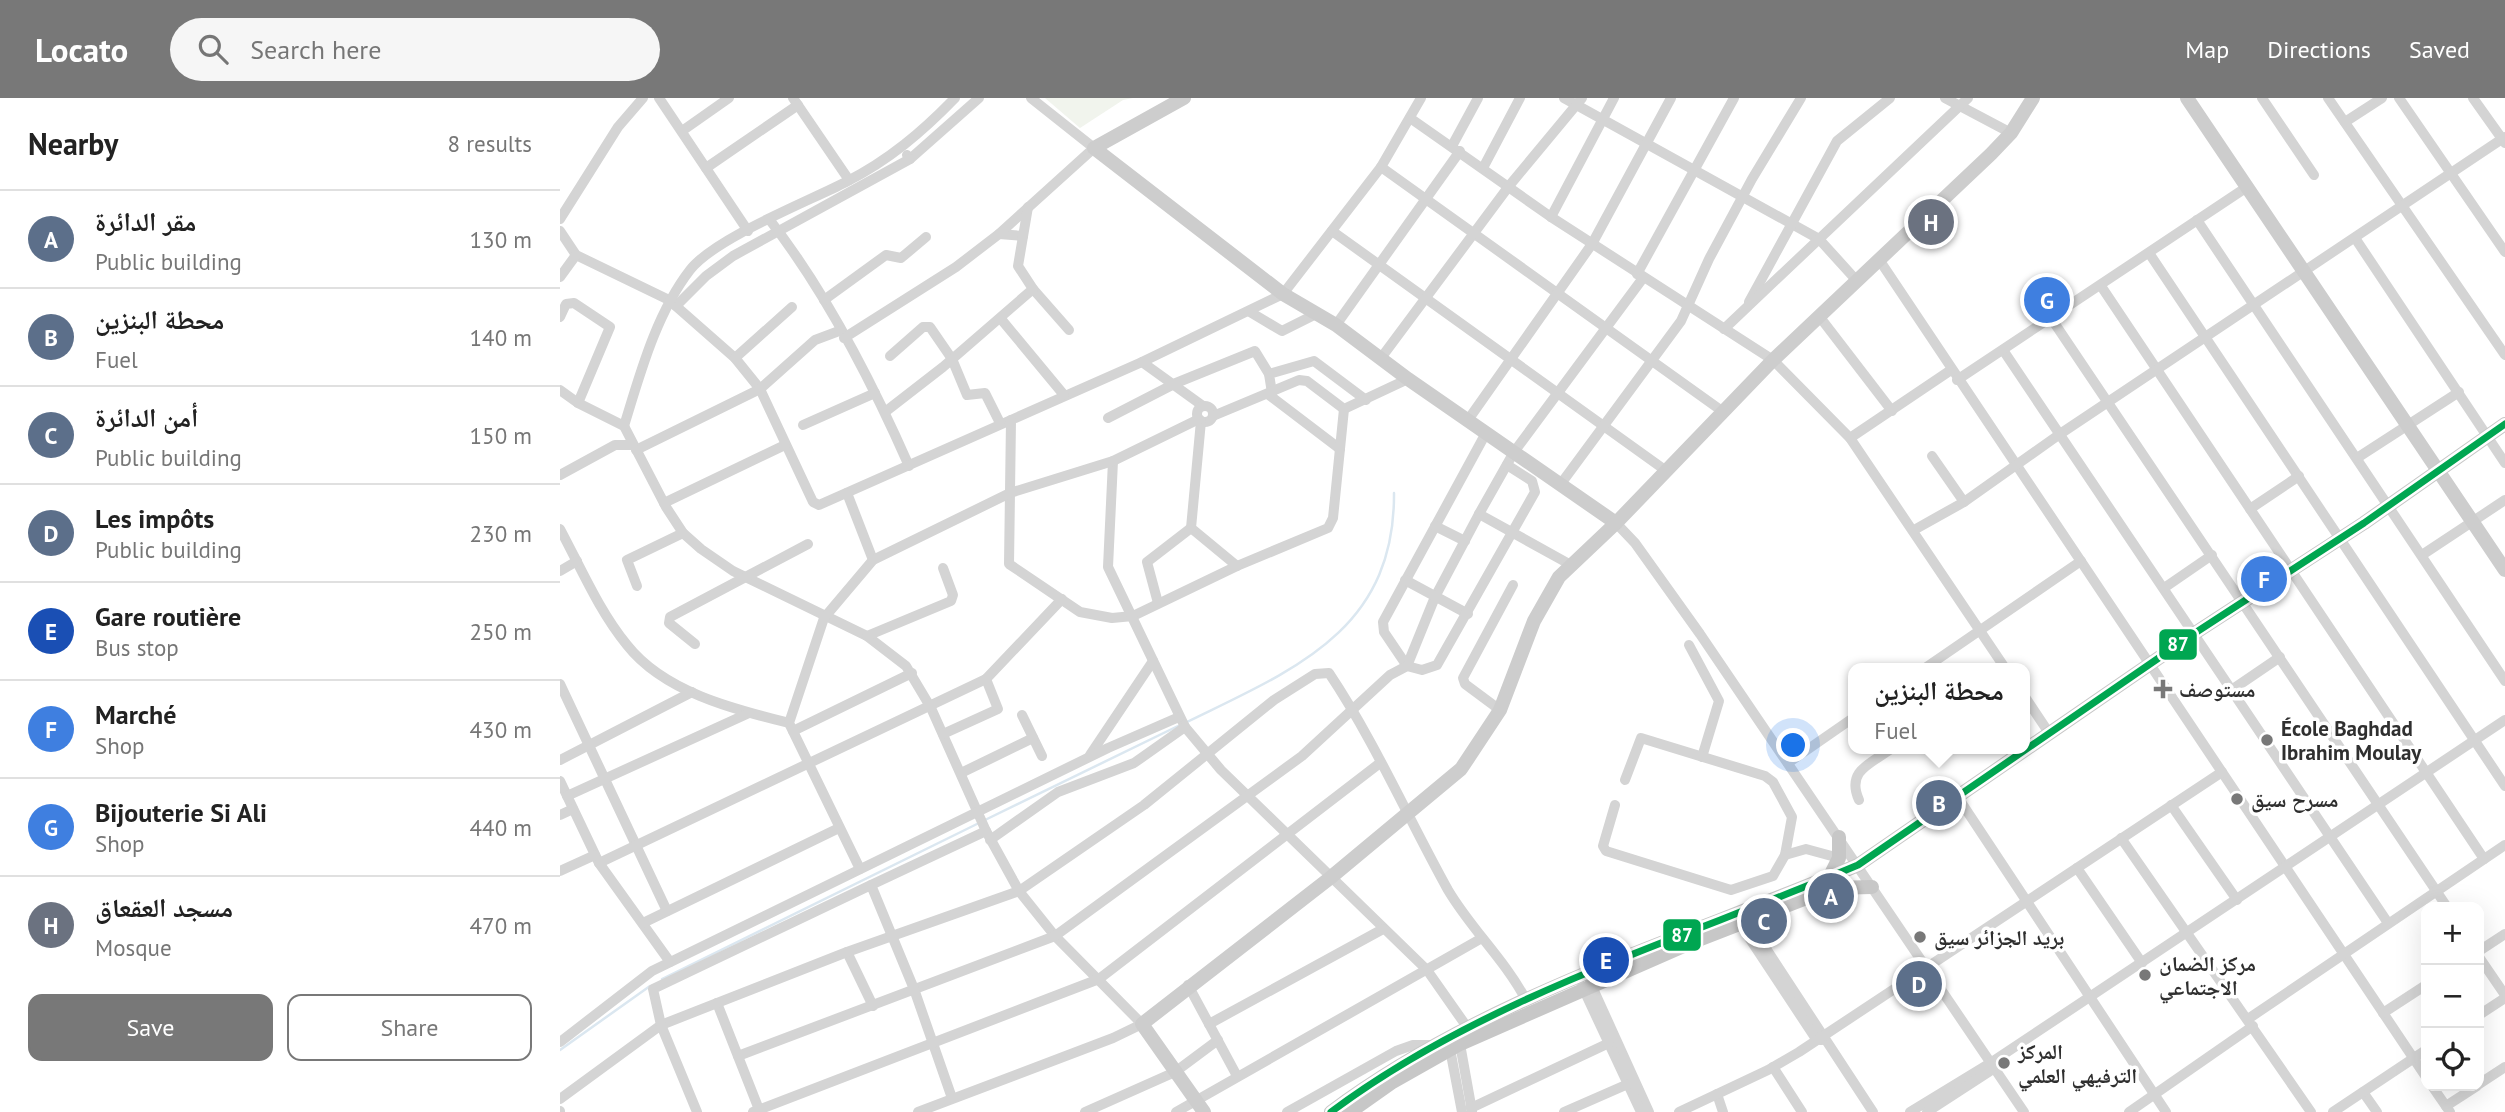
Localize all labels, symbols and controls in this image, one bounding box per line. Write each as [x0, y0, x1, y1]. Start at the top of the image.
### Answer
search box [170, 18, 660, 81]
text: Locato [35, 28, 128, 71]
icon: search [194, 30, 232, 68]
text: Search here [250, 33, 381, 66]
text: Map [2185, 34, 2229, 65]
text: Directions [2267, 34, 2371, 65]
text: Saved [2409, 34, 2470, 65]
text: Nearby [28, 124, 118, 163]
text: 8 results [448, 129, 532, 158]
pin: H [1908, 196, 1954, 248]
text: مقر الدائرة [95, 205, 196, 238]
text: A [44, 225, 58, 254]
text: 130 m [470, 225, 532, 254]
text: Public building [95, 247, 242, 276]
pin: G [2024, 274, 2070, 326]
text: محطة البنزين [95, 303, 224, 336]
text: B [44, 323, 58, 352]
text: 140 m [470, 323, 532, 352]
text: Fuel [95, 345, 138, 374]
text: أمن الدائرة [95, 401, 198, 434]
text: C [45, 421, 57, 450]
text: 150 m [470, 421, 532, 450]
text: Public building [95, 443, 242, 472]
text: Les impôts [95, 502, 214, 535]
text: D [44, 519, 58, 548]
text: 230 m [470, 519, 532, 548]
text: Public building [95, 535, 242, 564]
pin: F [2241, 553, 2287, 605]
text: Gare routière [95, 600, 241, 633]
text: E [45, 617, 57, 646]
text: 250 m [470, 617, 532, 646]
line badge: 87 [2158, 628, 2198, 661]
text: 87 [2167, 632, 2189, 656]
text: Bus stop [95, 633, 179, 662]
popup [1848, 663, 2030, 754]
text: محطة البنزين [1874, 674, 2004, 707]
place label: مستوصف [2179, 676, 2256, 703]
marker: مستوصف [2153, 679, 2173, 699]
text: Marché [95, 698, 176, 731]
text: F [45, 715, 57, 744]
text: 430 m [470, 715, 532, 744]
place label: École Baghdad Ibrahim Moulay [2281, 715, 2422, 766]
text: Fuel [1874, 716, 1917, 745]
your location [1776, 728, 1810, 762]
text: Shop [95, 731, 145, 760]
marker: École Baghdad Ibrahim Moulay [2259, 732, 2275, 748]
pin: B [1916, 777, 1962, 829]
place label: مسرح سيق [2251, 786, 2338, 813]
marker: مسرح سيق [2229, 791, 2245, 807]
text: Bijouterie Si Ali [95, 796, 267, 829]
text: G [44, 813, 58, 842]
text: 440 m [470, 813, 532, 842]
text: Shop [95, 829, 145, 858]
pin: A [1808, 870, 1854, 922]
text: مسجد العقعاق [95, 891, 233, 924]
pin: C [1741, 895, 1787, 947]
map controls [2421, 902, 2484, 1091]
button: + [2421, 902, 2484, 965]
text: H [44, 911, 58, 940]
text: 470 m [470, 911, 532, 940]
line badge: 87 [1662, 918, 1702, 952]
text: 87 [1671, 923, 1693, 947]
place label: بريد الجزائر سيق [1934, 924, 2064, 951]
marker: بريد الجزائر سيق [1912, 929, 1928, 945]
text: Mosque [95, 933, 172, 962]
pin: E [1583, 934, 1629, 986]
place label: مركز الضمان الاجتماعي [2159, 950, 2256, 1004]
pin: D [1896, 958, 1942, 1010]
button: − [2421, 965, 2484, 1028]
marker: مركز الضمان الاجتماعي [2137, 967, 2153, 983]
button: Save [28, 994, 273, 1061]
button: Share [287, 994, 532, 1061]
button: locate [2421, 1028, 2484, 1091]
place label: المركز الترفيهي العلمي [2017, 1038, 2137, 1092]
marker: المركز الترفيهي العلمي [1996, 1055, 2012, 1071]

